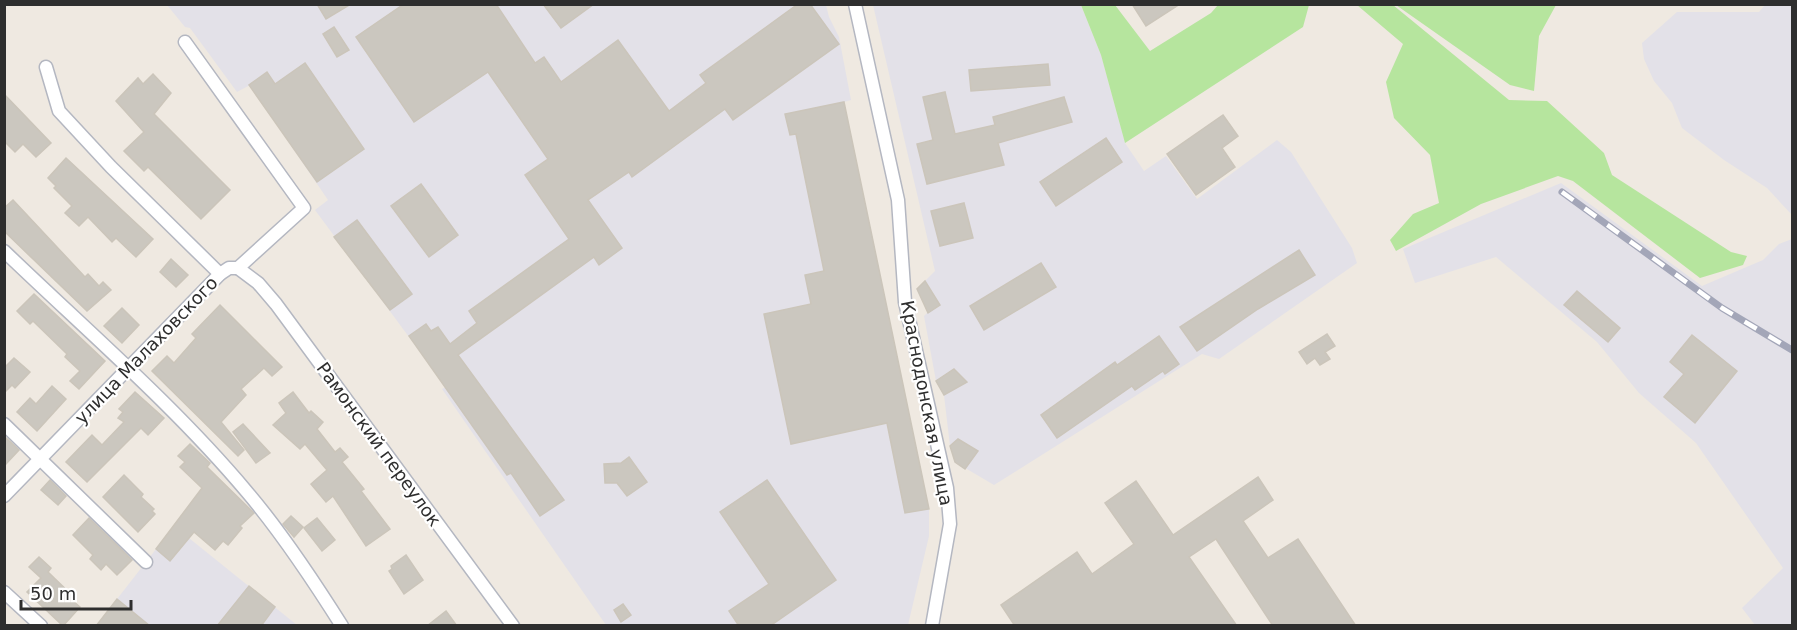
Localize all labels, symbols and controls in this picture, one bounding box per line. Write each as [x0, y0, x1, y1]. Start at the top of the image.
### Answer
street label: улица Малаховского [70, 272, 222, 428]
street label: Краснодонская улица [897, 299, 957, 507]
street label: Рамонский переулок [312, 358, 446, 530]
scale bar [21, 573, 130, 611]
text: 50 m [30, 583, 76, 604]

